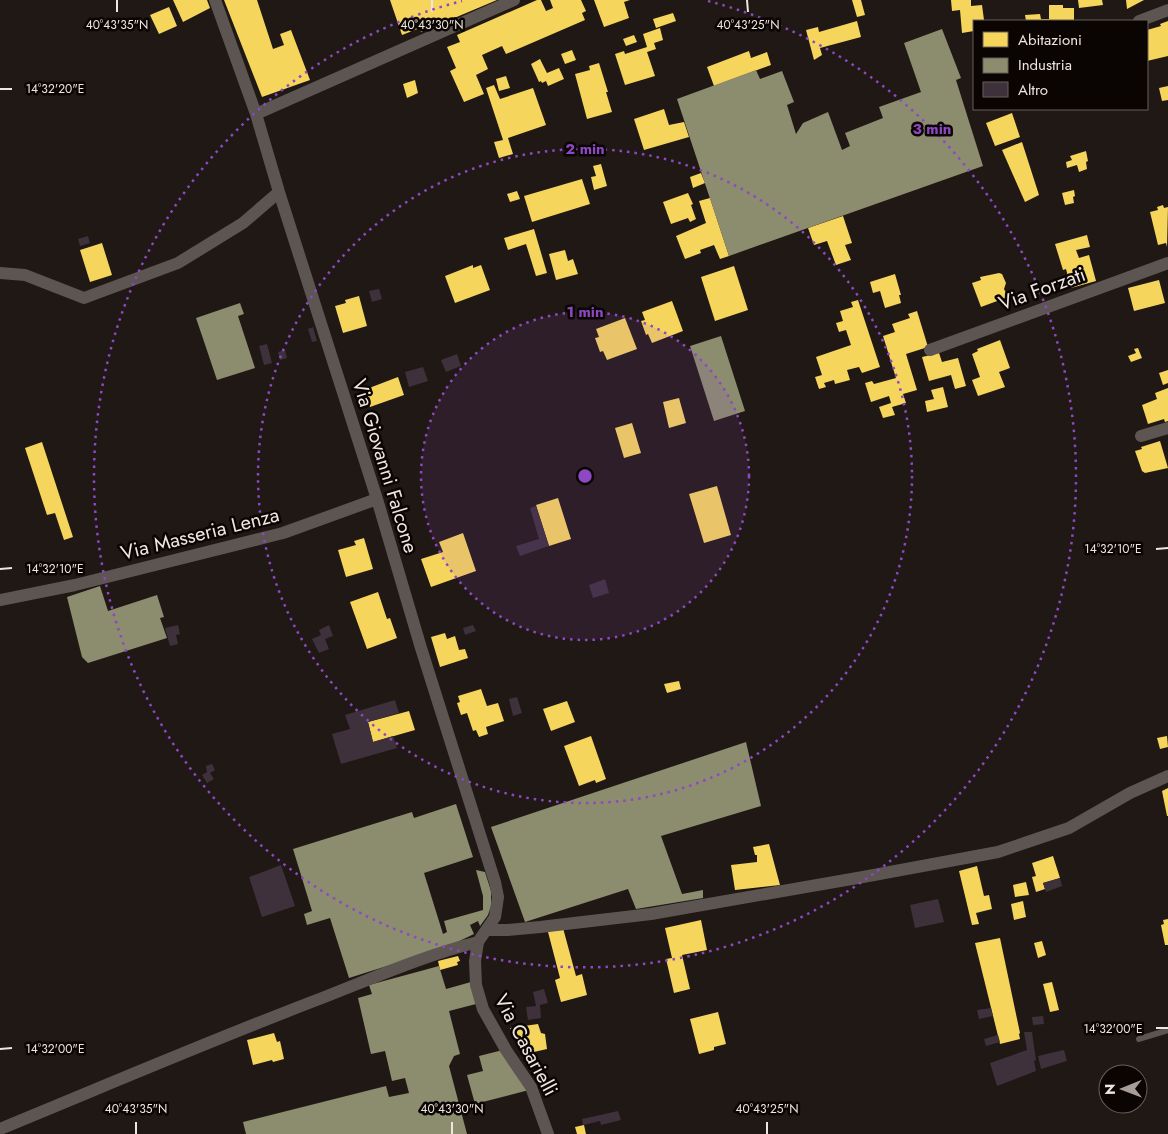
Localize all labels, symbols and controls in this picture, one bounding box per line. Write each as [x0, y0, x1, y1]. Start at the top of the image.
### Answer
text: 40°43'35"N [86, 16, 148, 34]
text: 40°43'30"N [400, 16, 464, 34]
text: 40°43'25"N [717, 16, 779, 34]
legend [973, 20, 1148, 110]
text: Abitazioni [1018, 29, 1082, 51]
text: Industria [1018, 54, 1072, 76]
text: Altro [1018, 79, 1048, 101]
text: 14°32'20"E [26, 80, 84, 98]
text: 3 min [913, 118, 951, 140]
text: 2 min [565, 138, 605, 160]
street label: Via Forzati [994, 260, 1090, 318]
text: 1 min [566, 301, 604, 323]
street label: Via Giovanni Falcone [345, 375, 425, 557]
centre of rings [576, 467, 594, 485]
street label: Via Masseria Lenza [118, 500, 282, 568]
text: 14°32'10"E [1084, 540, 1142, 558]
text: 14°32'10"E [26, 560, 84, 578]
street label: Via Casarielli [487, 989, 565, 1101]
text: 14°32'00"E [1083, 1020, 1143, 1038]
text: 14°32'00"E [25, 1040, 85, 1058]
north arrow [1098, 1064, 1148, 1114]
text: N [1100, 1083, 1120, 1095]
text: 40°43'35"N [105, 1100, 167, 1118]
text: 40°43'30"N [420, 1100, 484, 1118]
text: 40°43'25"N [736, 1100, 798, 1118]

